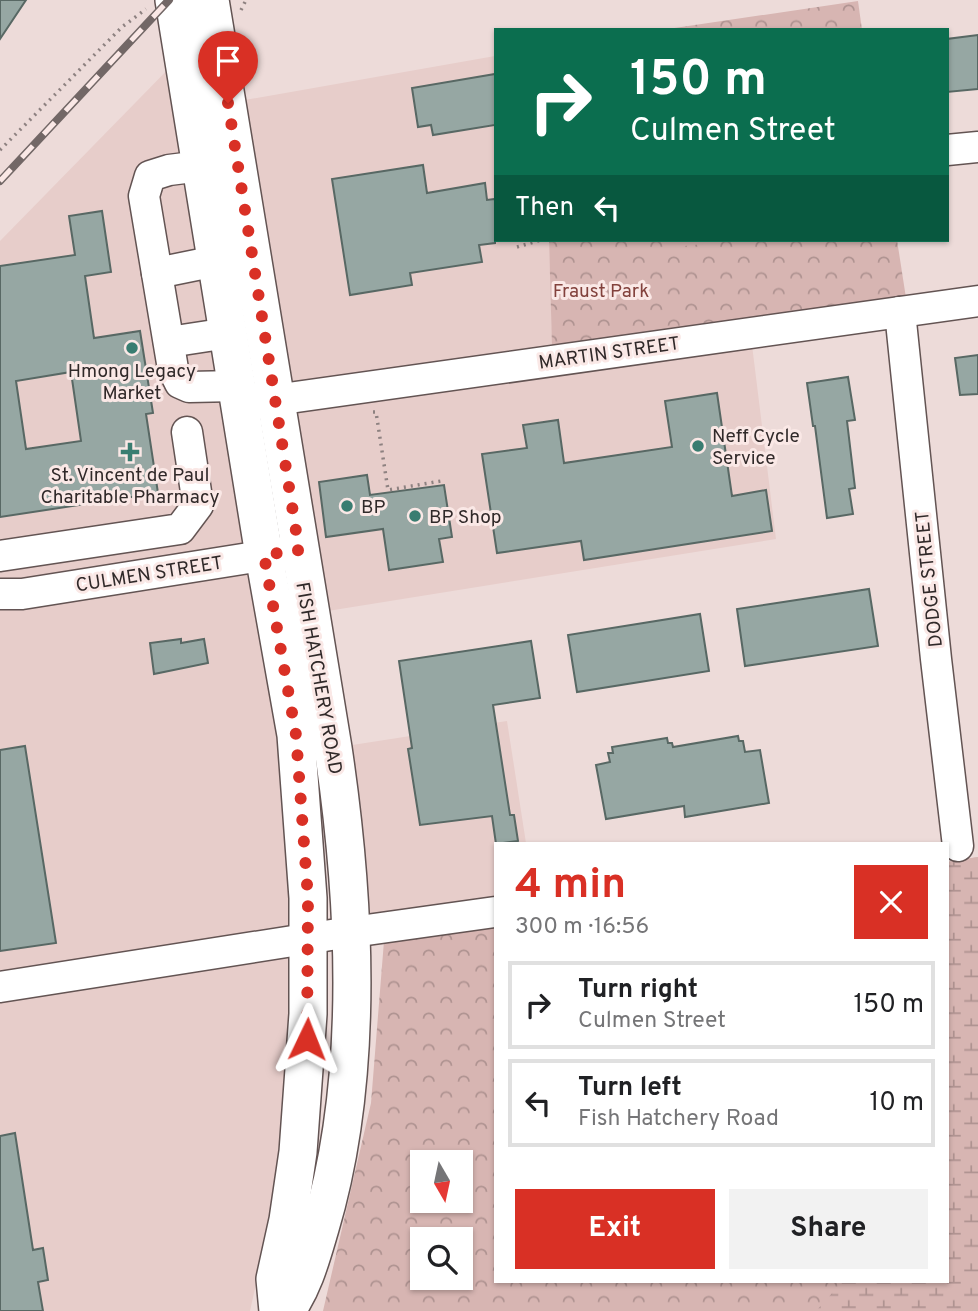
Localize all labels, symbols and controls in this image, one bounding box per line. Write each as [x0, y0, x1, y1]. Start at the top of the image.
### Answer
pin [198, 31, 258, 103]
icon: arrive [209, 42, 247, 80]
text: 150 m [630, 51, 767, 113]
icon: right [515, 56, 606, 147]
text: Culmen Street [630, 112, 836, 152]
icon: left [588, 189, 626, 227]
text: Then [515, 192, 574, 225]
park label: Fraust Park [553, 280, 649, 304]
street label: MARTIN STREET [537, 332, 681, 376]
marker: Hmong Legacy Market [124, 340, 140, 356]
place label: Hmong Legacy Market [68, 360, 196, 406]
place label: Neff Cycle Service [712, 425, 800, 471]
marker: Neff Cycle Service [690, 438, 706, 454]
marker: St. Vincent de Paul Charitable Pharmacy [122, 444, 138, 460]
place label: St. Vincent de Paul Charitable Pharmacy [40, 464, 220, 510]
place label: BP [361, 496, 385, 520]
marker: BP [339, 498, 355, 514]
place label: BP Shop [429, 506, 501, 530]
marker: BP Shop [407, 508, 423, 524]
street label: DODGE STREET [911, 509, 949, 648]
street label: CULMEN STREET [74, 551, 225, 598]
street label: FISH HATCHERY ROAD [289, 580, 347, 777]
text: 4 min [515, 860, 626, 913]
button: close [854, 865, 928, 939]
text: 300 m · 16:56 [515, 913, 649, 942]
text: Turn right [578, 974, 698, 1007]
icon: right [519, 986, 557, 1024]
text: 150 m [853, 989, 924, 1022]
position arrow [270, 1002, 344, 1076]
text: Culmen Street [578, 1007, 726, 1036]
text: Turn left [578, 1072, 682, 1105]
icon: left [519, 1084, 557, 1122]
text: 10 m [869, 1087, 924, 1120]
text: Fish Hatchery Road [578, 1105, 779, 1134]
north arrow [410, 1150, 472, 1213]
map controls [410, 1150, 473, 1290]
button: Exit [515, 1189, 715, 1269]
button: Share [729, 1189, 928, 1269]
button: search [410, 1227, 473, 1290]

